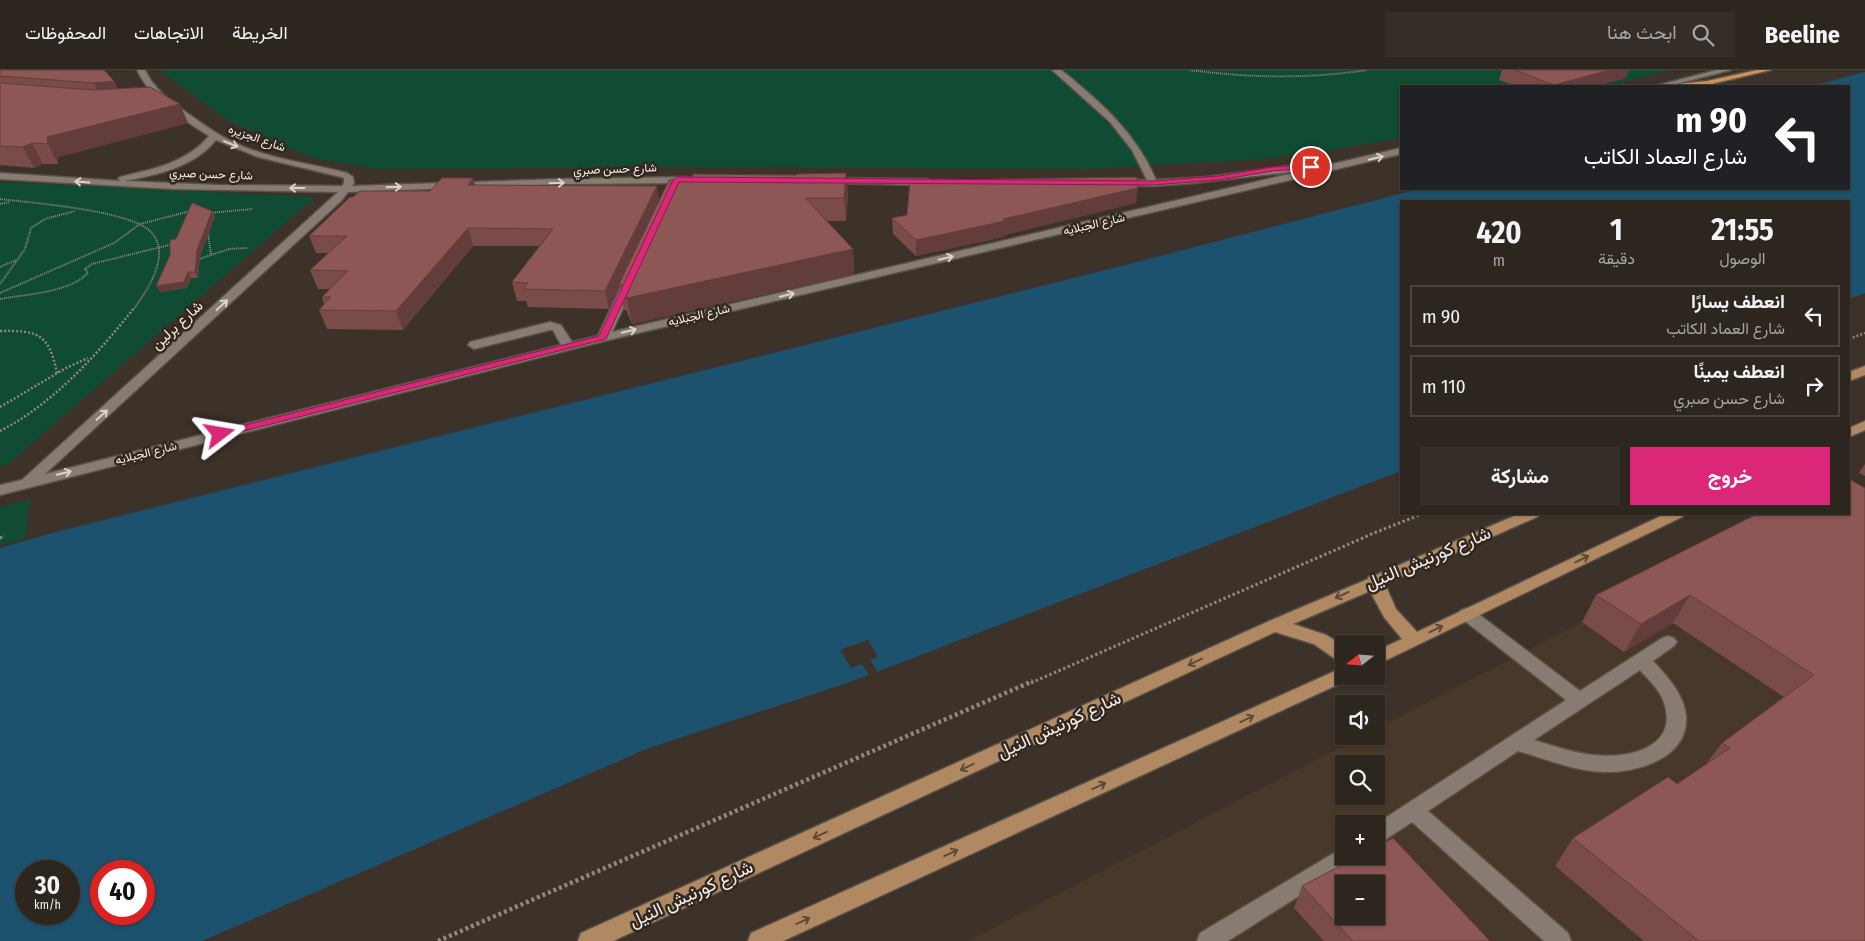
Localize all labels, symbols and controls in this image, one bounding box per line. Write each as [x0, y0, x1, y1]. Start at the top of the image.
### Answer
search box [1385, 12, 1735, 57]
text: ابحث هنا [1607, 21, 1677, 44]
icon: search [1689, 21, 1717, 49]
text: Beeline [1765, 21, 1840, 49]
text: المحفوظات [25, 22, 106, 44]
text: الاتجاهات [134, 22, 204, 44]
text: الخريطة [232, 22, 288, 44]
text: 90 m [1676, 99, 1747, 141]
icon: left [1765, 105, 1830, 170]
street label: شارع الجزيره [226, 122, 287, 156]
one-way arrow [224, 140, 239, 149]
text: شارع العماد الكاتب [1584, 143, 1747, 170]
pin [1290, 146, 1332, 188]
icon: arrive [1297, 153, 1325, 181]
one-way arrow [1367, 153, 1383, 162]
street label: شارع حسن صبري [573, 161, 657, 180]
street label: شارع حسن صبري [169, 166, 253, 185]
one-way arrow [74, 178, 90, 187]
one-way arrow [548, 178, 565, 188]
one-way arrow [289, 183, 306, 193]
one-way arrow [386, 183, 402, 192]
street label: شارع الجبلايه [1062, 210, 1127, 240]
text: 1 [1610, 212, 1623, 248]
text: 21:55 [1711, 212, 1774, 248]
text: 420 [1476, 215, 1522, 251]
text: دقيقة [1598, 249, 1635, 268]
text: الوصول [1719, 249, 1766, 268]
text: m [1493, 251, 1505, 270]
one-way arrow [937, 253, 953, 262]
one-way arrow [779, 290, 795, 299]
text: انعطف يسارًا [1691, 290, 1785, 313]
street label: شارع برلين [147, 296, 208, 355]
one-way arrow [216, 299, 229, 311]
street label: شارع الجبلايه [667, 301, 732, 331]
icon: left [1800, 302, 1828, 330]
text: 90 m [1422, 305, 1460, 328]
text: شارع العماد الكاتب [1666, 319, 1785, 338]
one-way arrow [621, 326, 637, 335]
text: انعطف يمينًا [1693, 360, 1785, 383]
icon: right [1800, 372, 1828, 400]
text: 110 m [1422, 375, 1466, 398]
text: شارع حسن صبري [1673, 389, 1785, 408]
position arrow [193, 407, 245, 459]
one-way arrow [96, 409, 109, 421]
street label: شارع الجبلايه [114, 439, 179, 469]
button: مشاركة [1420, 447, 1620, 505]
button: خروج [1630, 447, 1830, 505]
one-way arrow [56, 468, 72, 478]
street label: شارع كورنيش النيل [1362, 522, 1494, 595]
one-way arrow [1574, 554, 1589, 563]
one-way arrow [1335, 591, 1350, 600]
one-way arrow [1428, 624, 1443, 634]
north arrow [1335, 635, 1385, 685]
map controls [1335, 635, 1385, 925]
one-way arrow [1187, 658, 1202, 668]
street label: شارع كورنيش النيل [994, 687, 1125, 764]
button: sound [1335, 695, 1385, 745]
one-way arrow [1239, 713, 1254, 723]
button: search [1335, 755, 1385, 805]
one-way arrow [960, 762, 975, 772]
one-way arrow [1091, 781, 1106, 790]
button: + [1335, 815, 1385, 865]
one-way arrow [813, 830, 828, 840]
one-way arrow [943, 848, 958, 858]
street label: شارع كورنيش النيل [626, 856, 757, 933]
speed limit sign: 40 [90, 860, 155, 925]
text: 30 [35, 871, 60, 901]
button: − [1335, 875, 1385, 925]
text: km/h [34, 898, 61, 912]
one-way arrow [795, 915, 810, 925]

